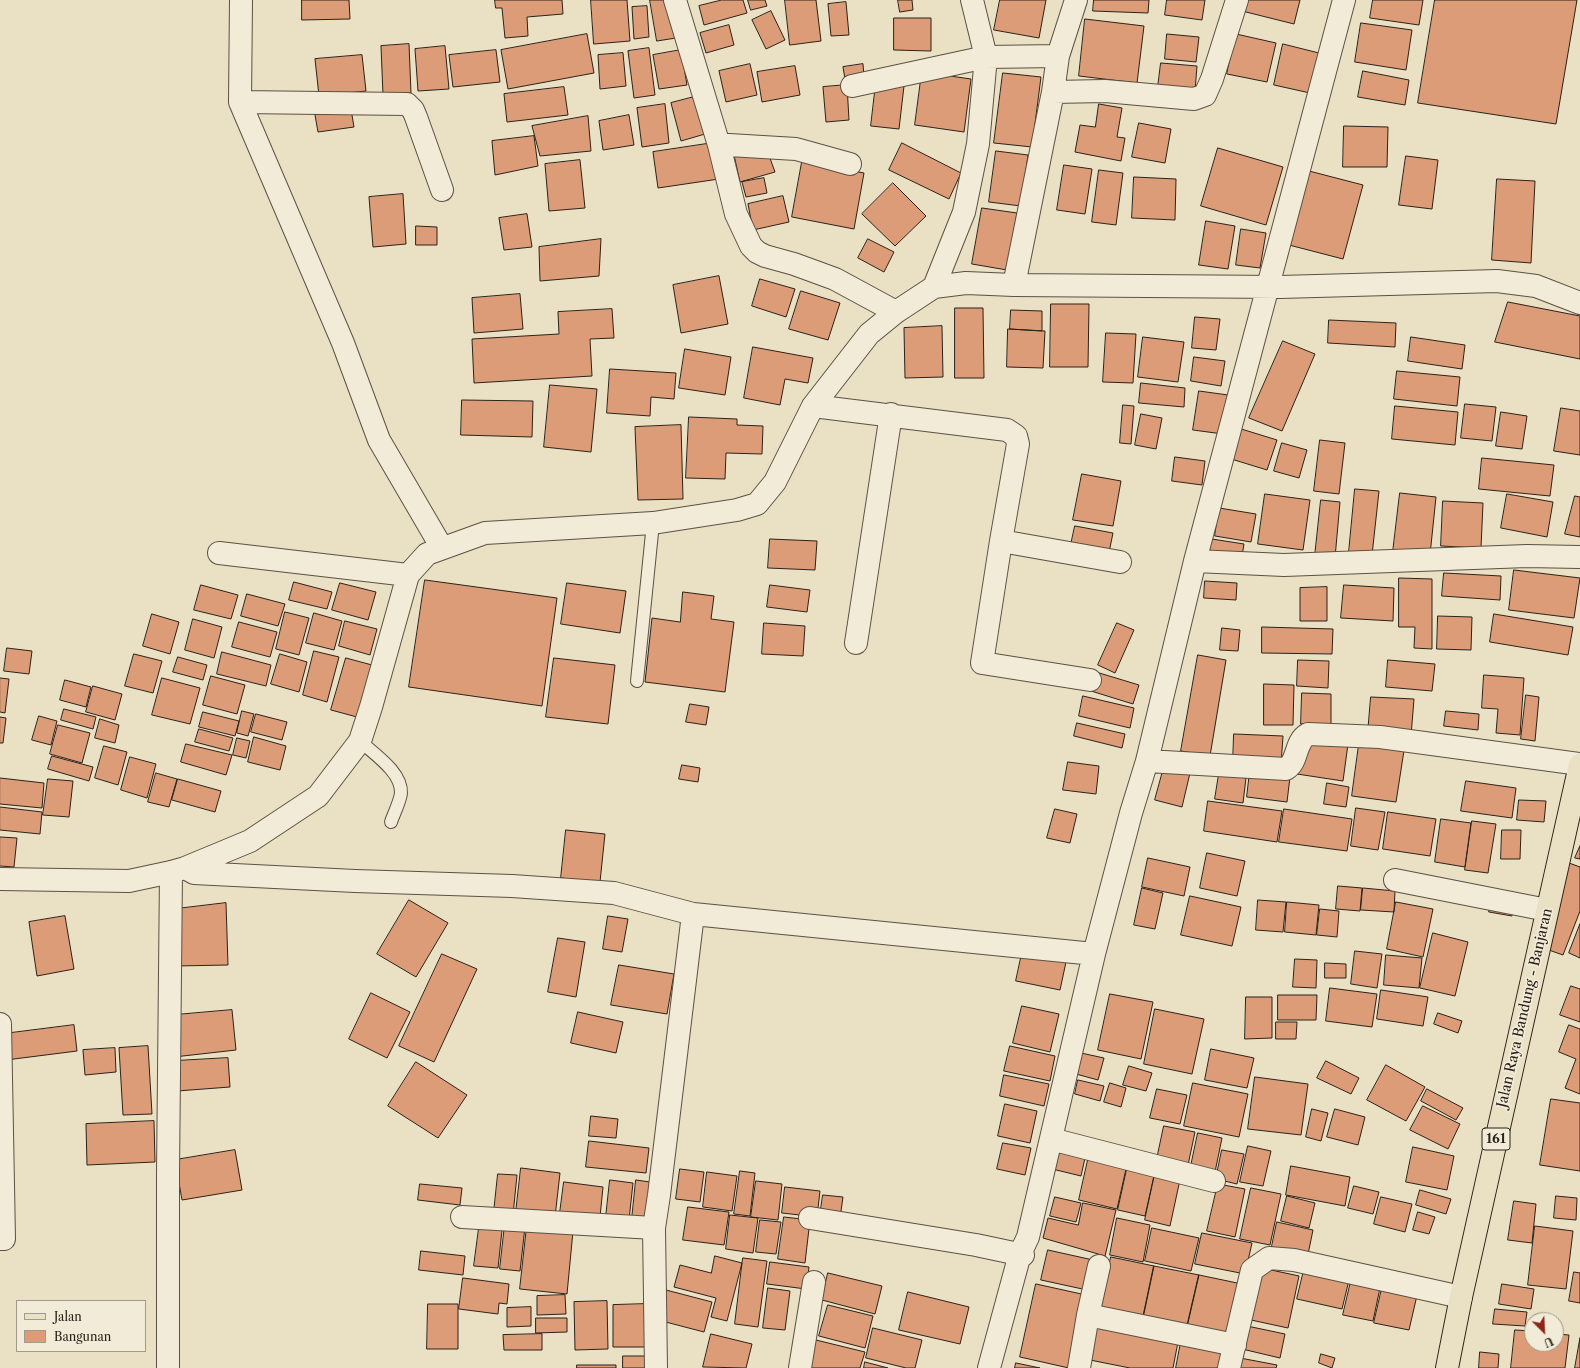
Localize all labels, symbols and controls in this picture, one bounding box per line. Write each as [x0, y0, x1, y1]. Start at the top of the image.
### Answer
street label: Jalan Raya Bandung - Banjaran [1494, 907, 1556, 1109]
road number: 161 [1482, 1128, 1510, 1150]
legend [16, 1300, 146, 1352]
text: Jalan [54, 1309, 82, 1324]
north arrow [1524, 1312, 1564, 1352]
text: Bangunan [54, 1329, 111, 1344]
text: U [1542, 1334, 1555, 1350]

